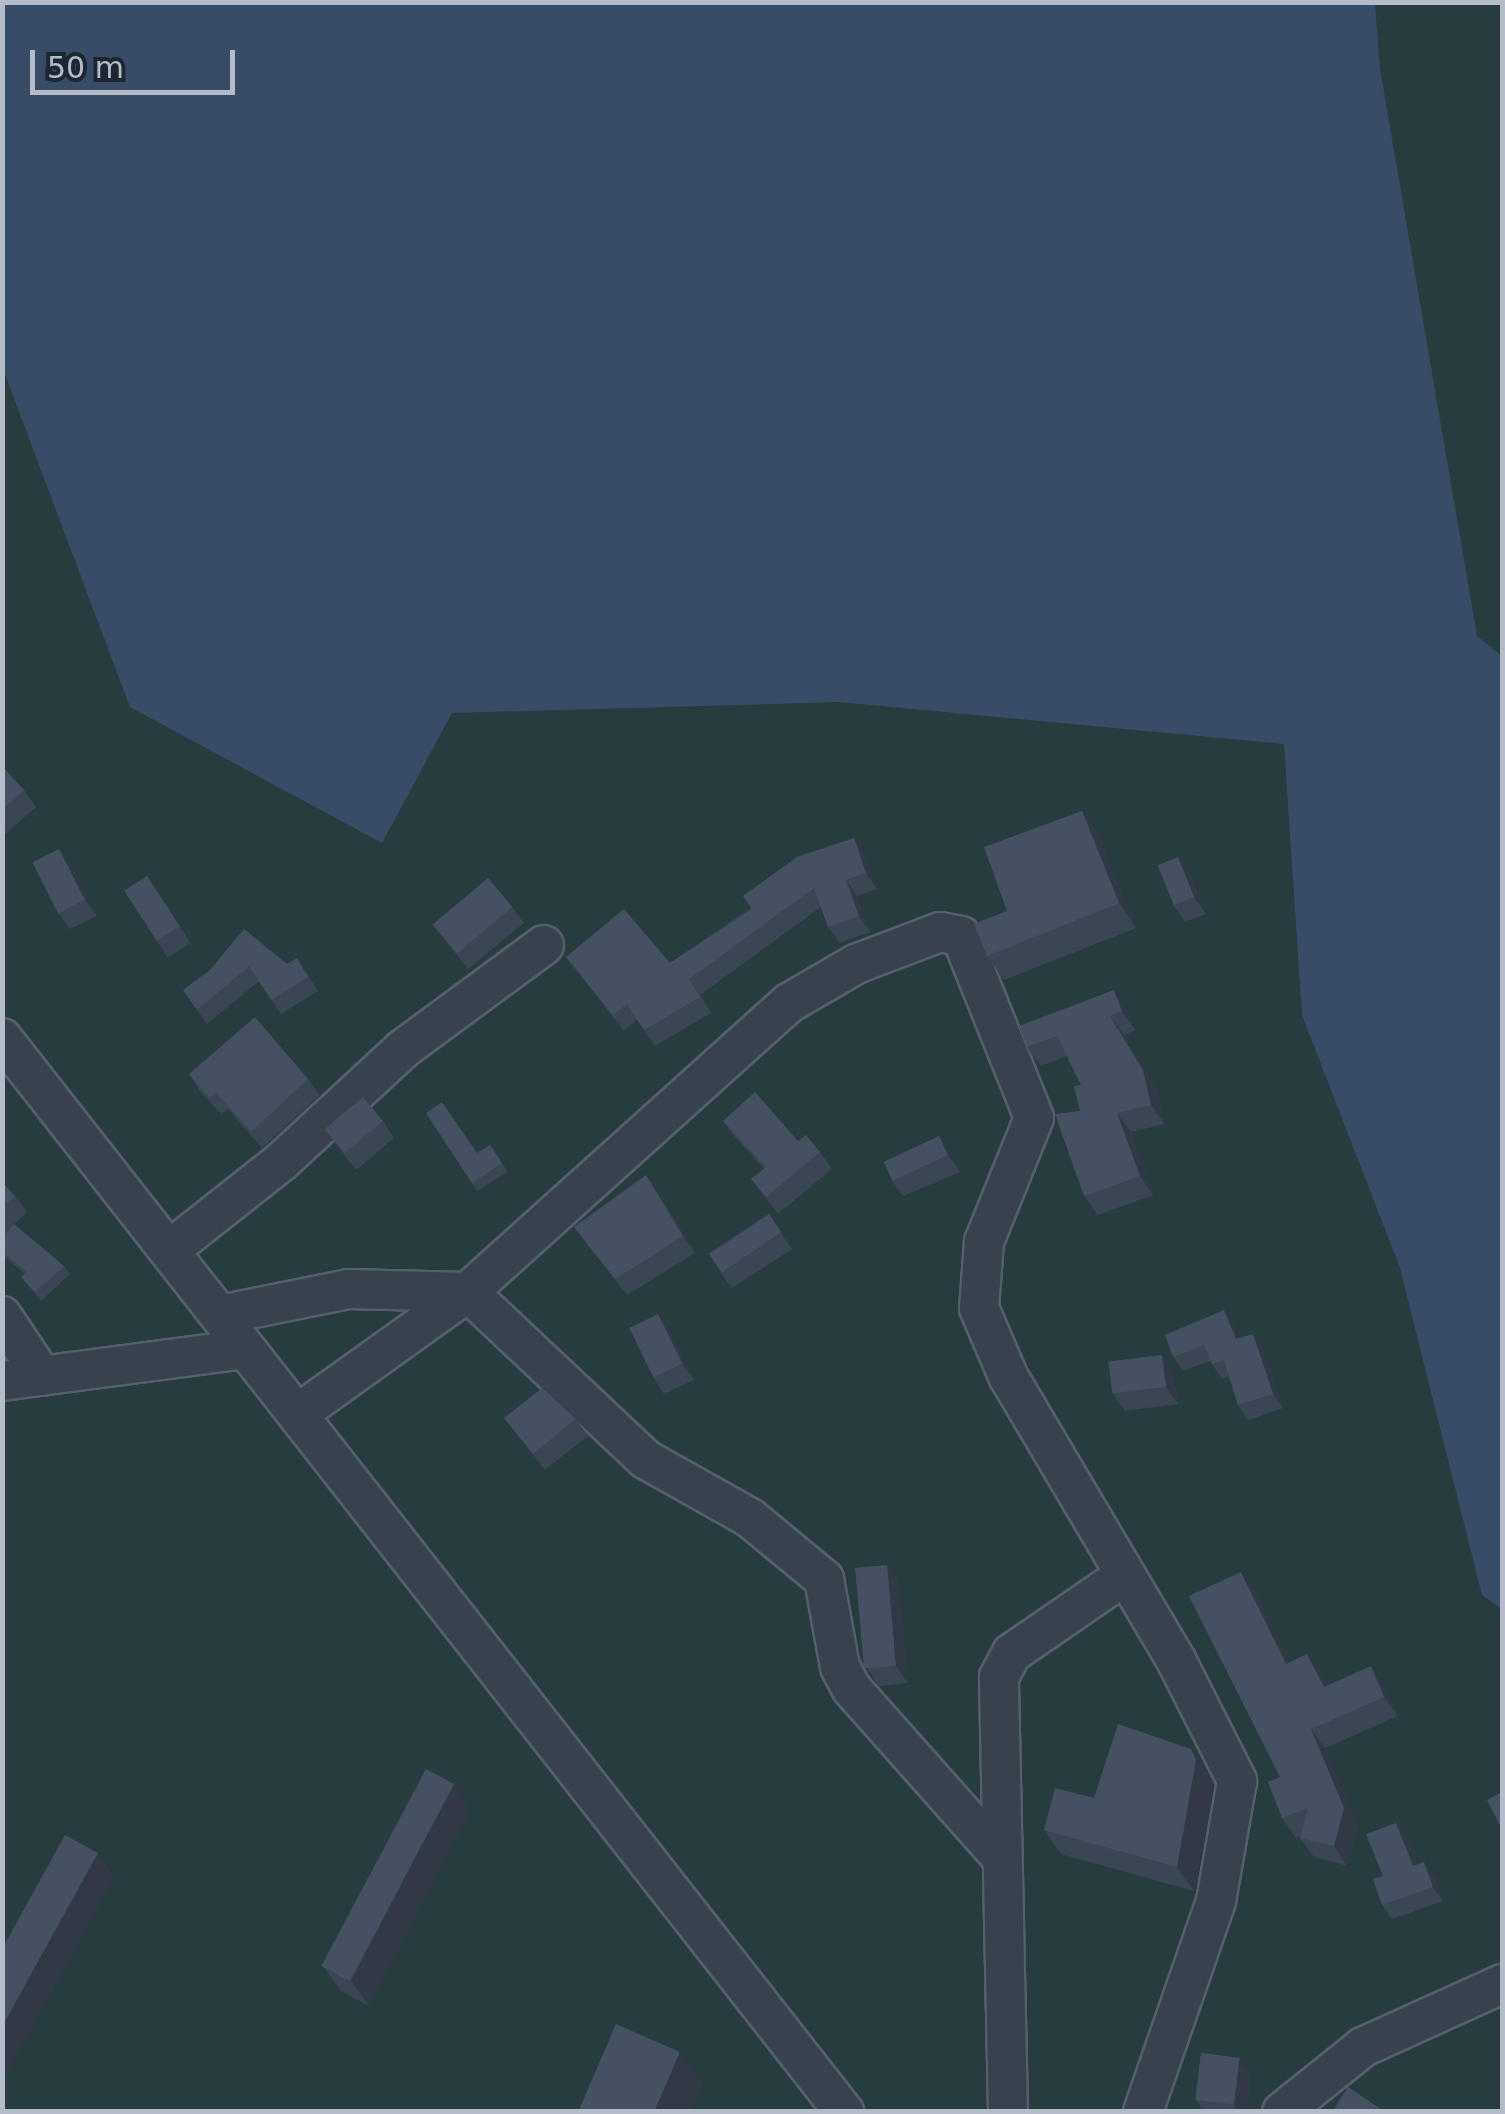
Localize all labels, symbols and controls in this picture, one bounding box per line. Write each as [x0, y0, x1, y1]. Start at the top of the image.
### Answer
scale bar [35, 30, 240, 92]
text: 50 m [47, 50, 124, 85]

